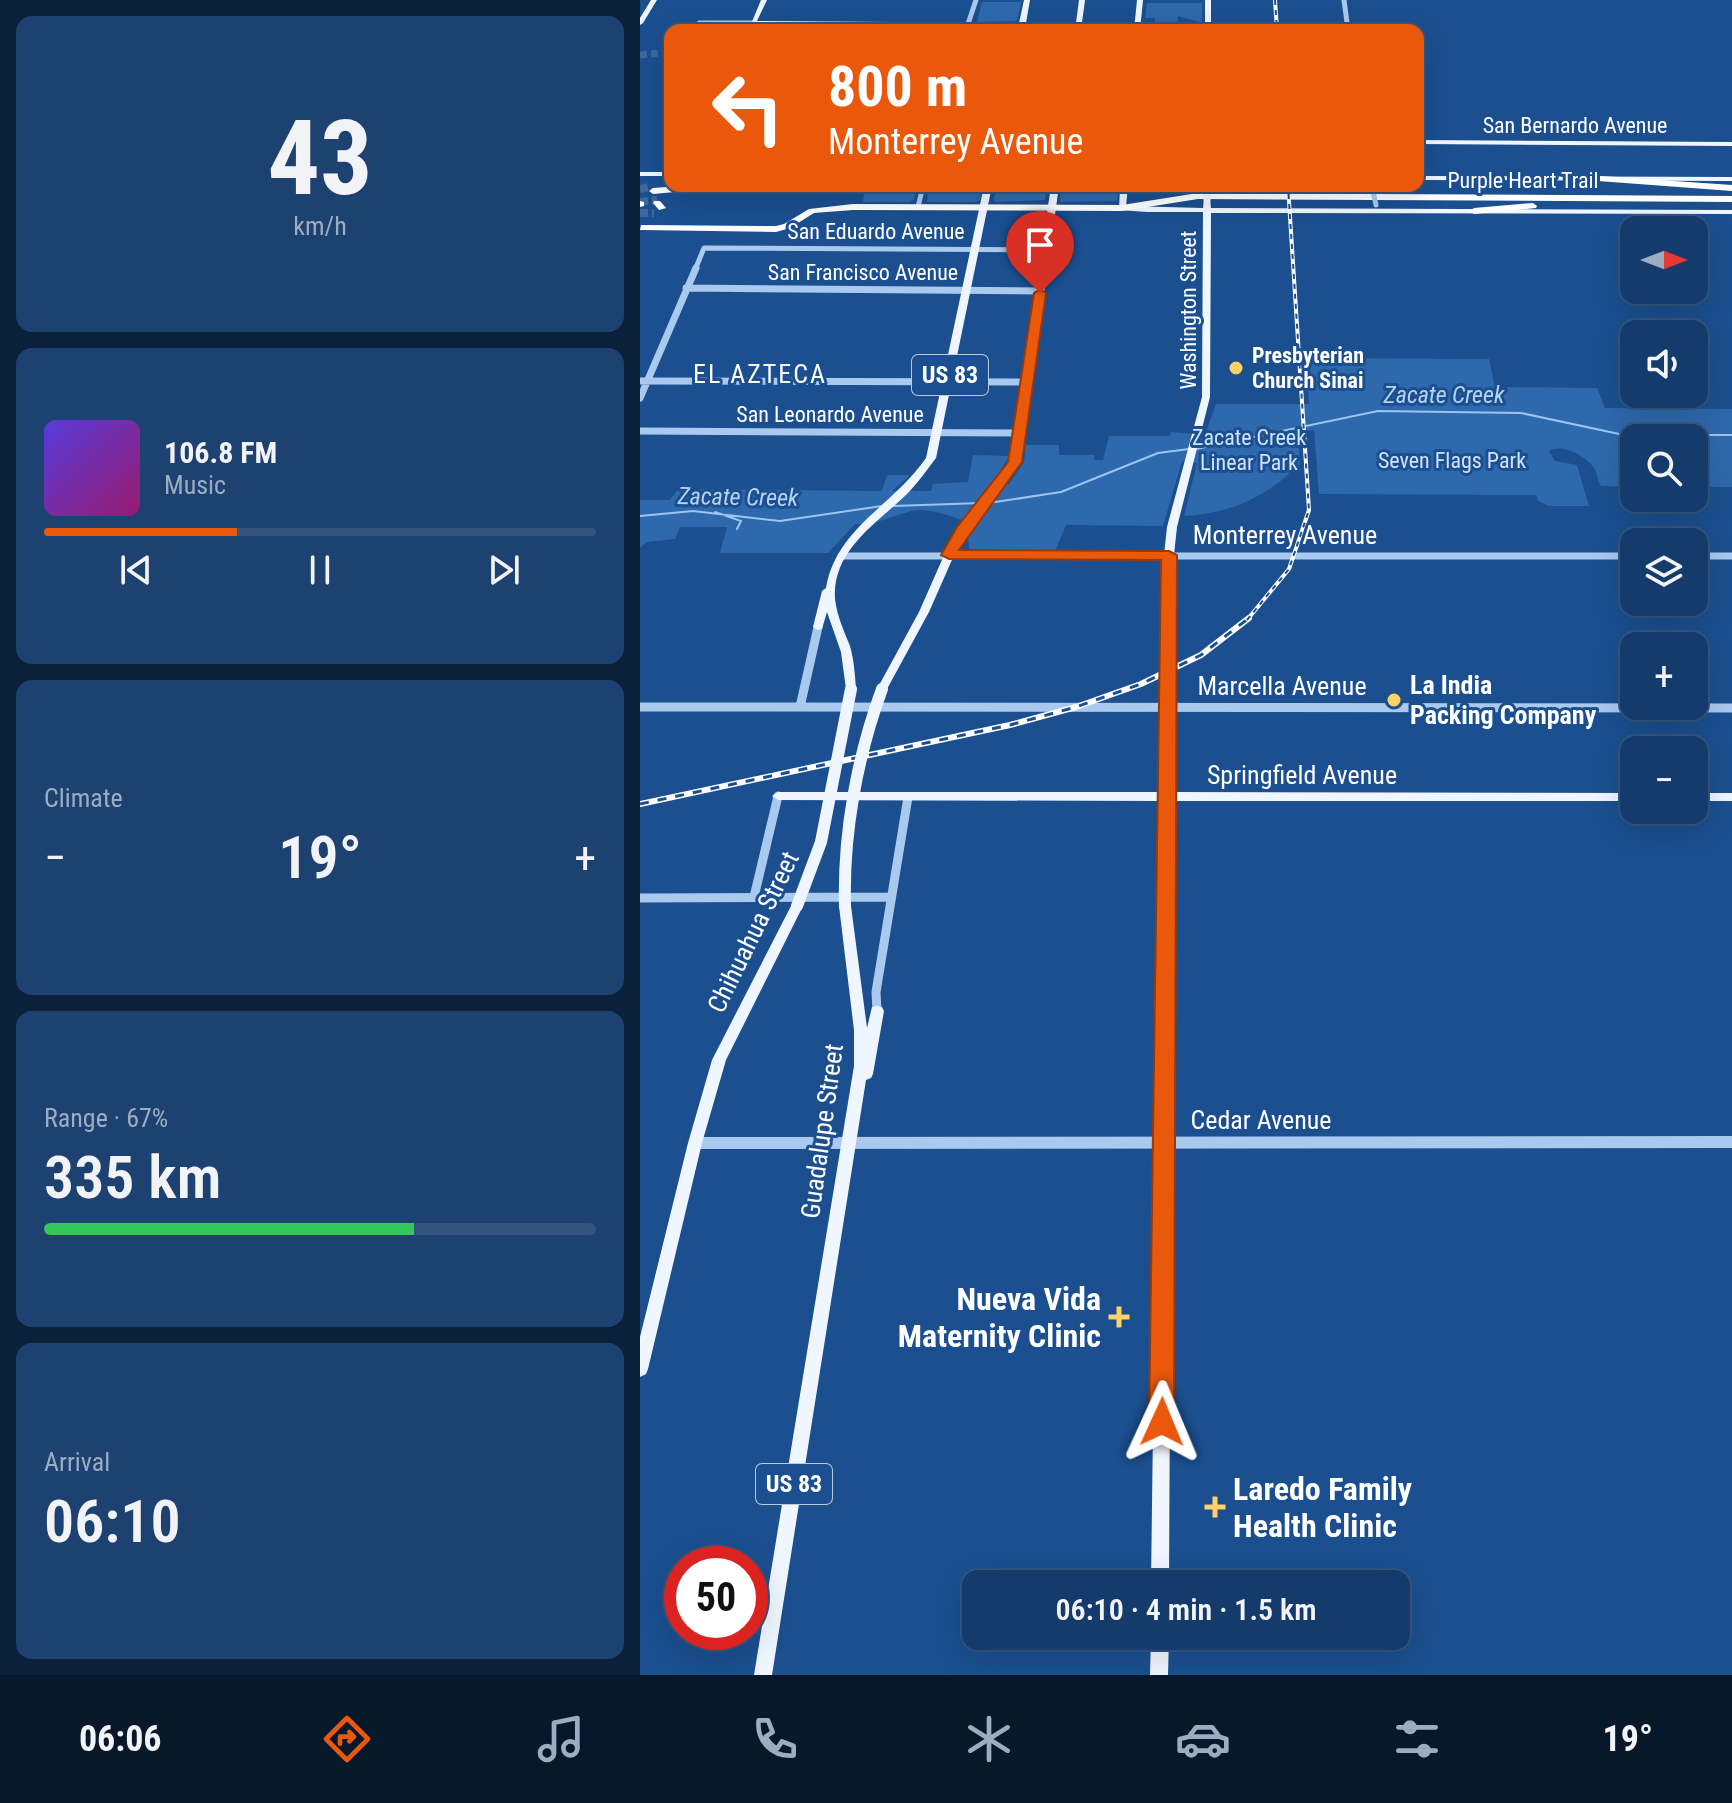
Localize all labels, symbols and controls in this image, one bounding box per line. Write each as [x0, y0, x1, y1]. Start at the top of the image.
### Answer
text: 800 m [828, 54, 967, 120]
icon: left [696, 56, 800, 160]
text: 43 [267, 98, 373, 219]
street label: San Bernardo Avenue [1483, 113, 1667, 138]
text: Monterrey Avenue [828, 121, 1083, 163]
street label: Purple Heart Trail [1447, 168, 1599, 193]
text: km/h [293, 211, 347, 241]
pin [1006, 211, 1074, 293]
north arrow [1620, 216, 1708, 304]
map controls [1620, 216, 1708, 824]
street label: San Eduardo Avenue [787, 219, 965, 244]
icon: arrive [1018, 223, 1062, 267]
street label: Washington Street [1176, 231, 1201, 389]
street label: San Francisco Avenue [768, 260, 958, 285]
button: sound [1620, 320, 1708, 408]
place label: Presbyterian Church Sinai [1252, 343, 1364, 393]
road number: US 83 [912, 355, 988, 395]
district label: EL AZTECA [693, 359, 827, 389]
marker: Presbyterian Church Sinai [1227, 359, 1245, 377]
water label: Zacate Creek [1383, 381, 1505, 409]
street label: San Leonardo Avenue [736, 402, 924, 427]
button: search [1620, 424, 1708, 512]
park label: Zacate Creek Linear Park [1192, 425, 1306, 475]
text: 106.8 FM [164, 435, 277, 470]
park label: Seven Flags Park [1378, 448, 1526, 473]
text: Music [164, 470, 226, 500]
water label: Zacate Creek [676, 482, 799, 512]
street label: Monterrey Avenue [1193, 520, 1377, 550]
button: layers [1620, 528, 1708, 616]
icon: previous [114, 548, 158, 592]
icon: pause [298, 548, 342, 592]
icon: next [482, 548, 526, 592]
button: + [1620, 632, 1708, 720]
place label: La India Packing Company [1410, 670, 1597, 730]
street label: Marcella Avenue [1197, 671, 1367, 701]
marker: La India Packing Company [1385, 691, 1403, 709]
button: − [1620, 736, 1708, 824]
street label: Springfield Avenue [1207, 760, 1397, 790]
text: Climate [44, 783, 123, 813]
text: 19° [278, 822, 362, 893]
text: − [44, 832, 66, 884]
text: + [574, 832, 596, 884]
street label: Chihuahua Street [701, 847, 805, 1017]
street label: Guadalupe Street [795, 1042, 849, 1220]
text: Range · 67% [44, 1103, 168, 1133]
street label: Cedar Avenue [1190, 1105, 1332, 1135]
text: 335 km [44, 1142, 221, 1213]
place label: Nueva Vida Maternity Clinic [898, 1280, 1101, 1355]
marker: Nueva Vida Maternity Clinic [1108, 1306, 1130, 1328]
position arrow [1120, 1380, 1204, 1464]
text: Arrival [44, 1447, 110, 1477]
road number: US 83 [756, 1464, 832, 1504]
place label: Laredo Family Health Clinic [1233, 1470, 1412, 1545]
text: 06:10 [44, 1486, 181, 1557]
marker: Laredo Family Health Clinic [1204, 1496, 1226, 1518]
speed limit sign: 50 [664, 1546, 768, 1650]
text: 06:10 · 4 min · 1.5 km [1056, 1592, 1317, 1627]
icon: directions [319, 1711, 375, 1767]
icon: music [533, 1711, 589, 1767]
icon: phone [747, 1711, 803, 1767]
icon: climate [961, 1711, 1017, 1767]
icon: car [1175, 1711, 1231, 1767]
icon: filters [1389, 1711, 1445, 1767]
text: 06:06 [79, 1718, 162, 1760]
text: 19° [1603, 1718, 1653, 1760]

